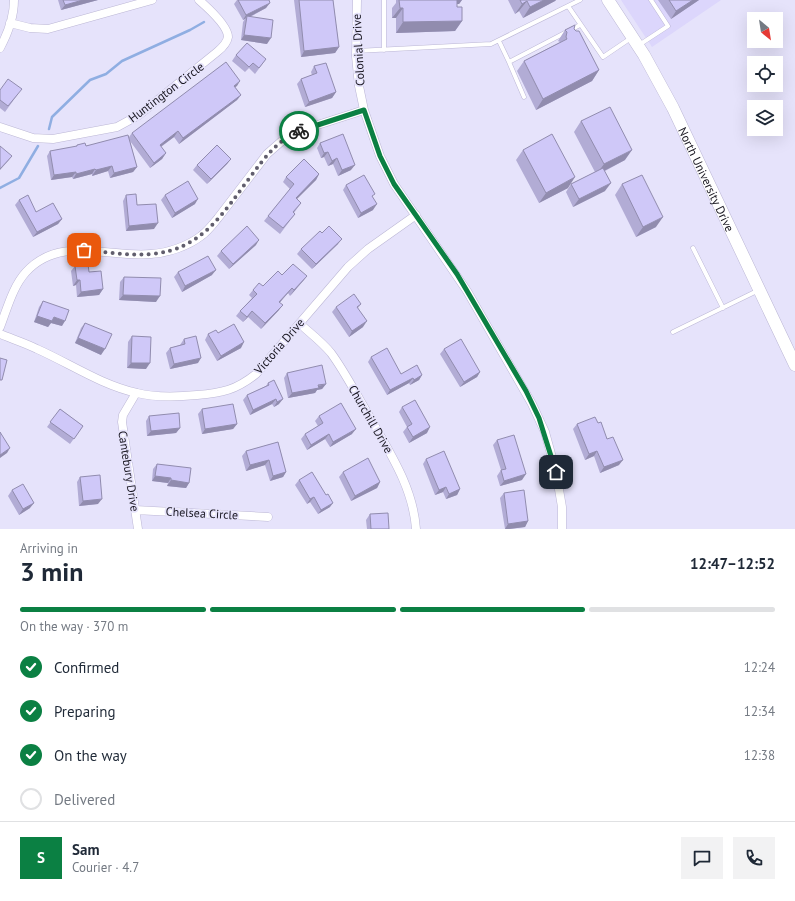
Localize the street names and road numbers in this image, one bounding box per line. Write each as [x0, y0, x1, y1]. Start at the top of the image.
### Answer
street label: Colonial Drive [349, 14, 367, 86]
street label: Huntington Circle [125, 59, 207, 125]
street label: North University Drive [676, 125, 738, 234]
street label: Victoria Drive [250, 315, 307, 378]
street label: Churchill Drive [345, 382, 397, 456]
street label: Cantebury Drive [115, 430, 143, 512]
street label: Chelsea Circle [165, 504, 239, 522]

